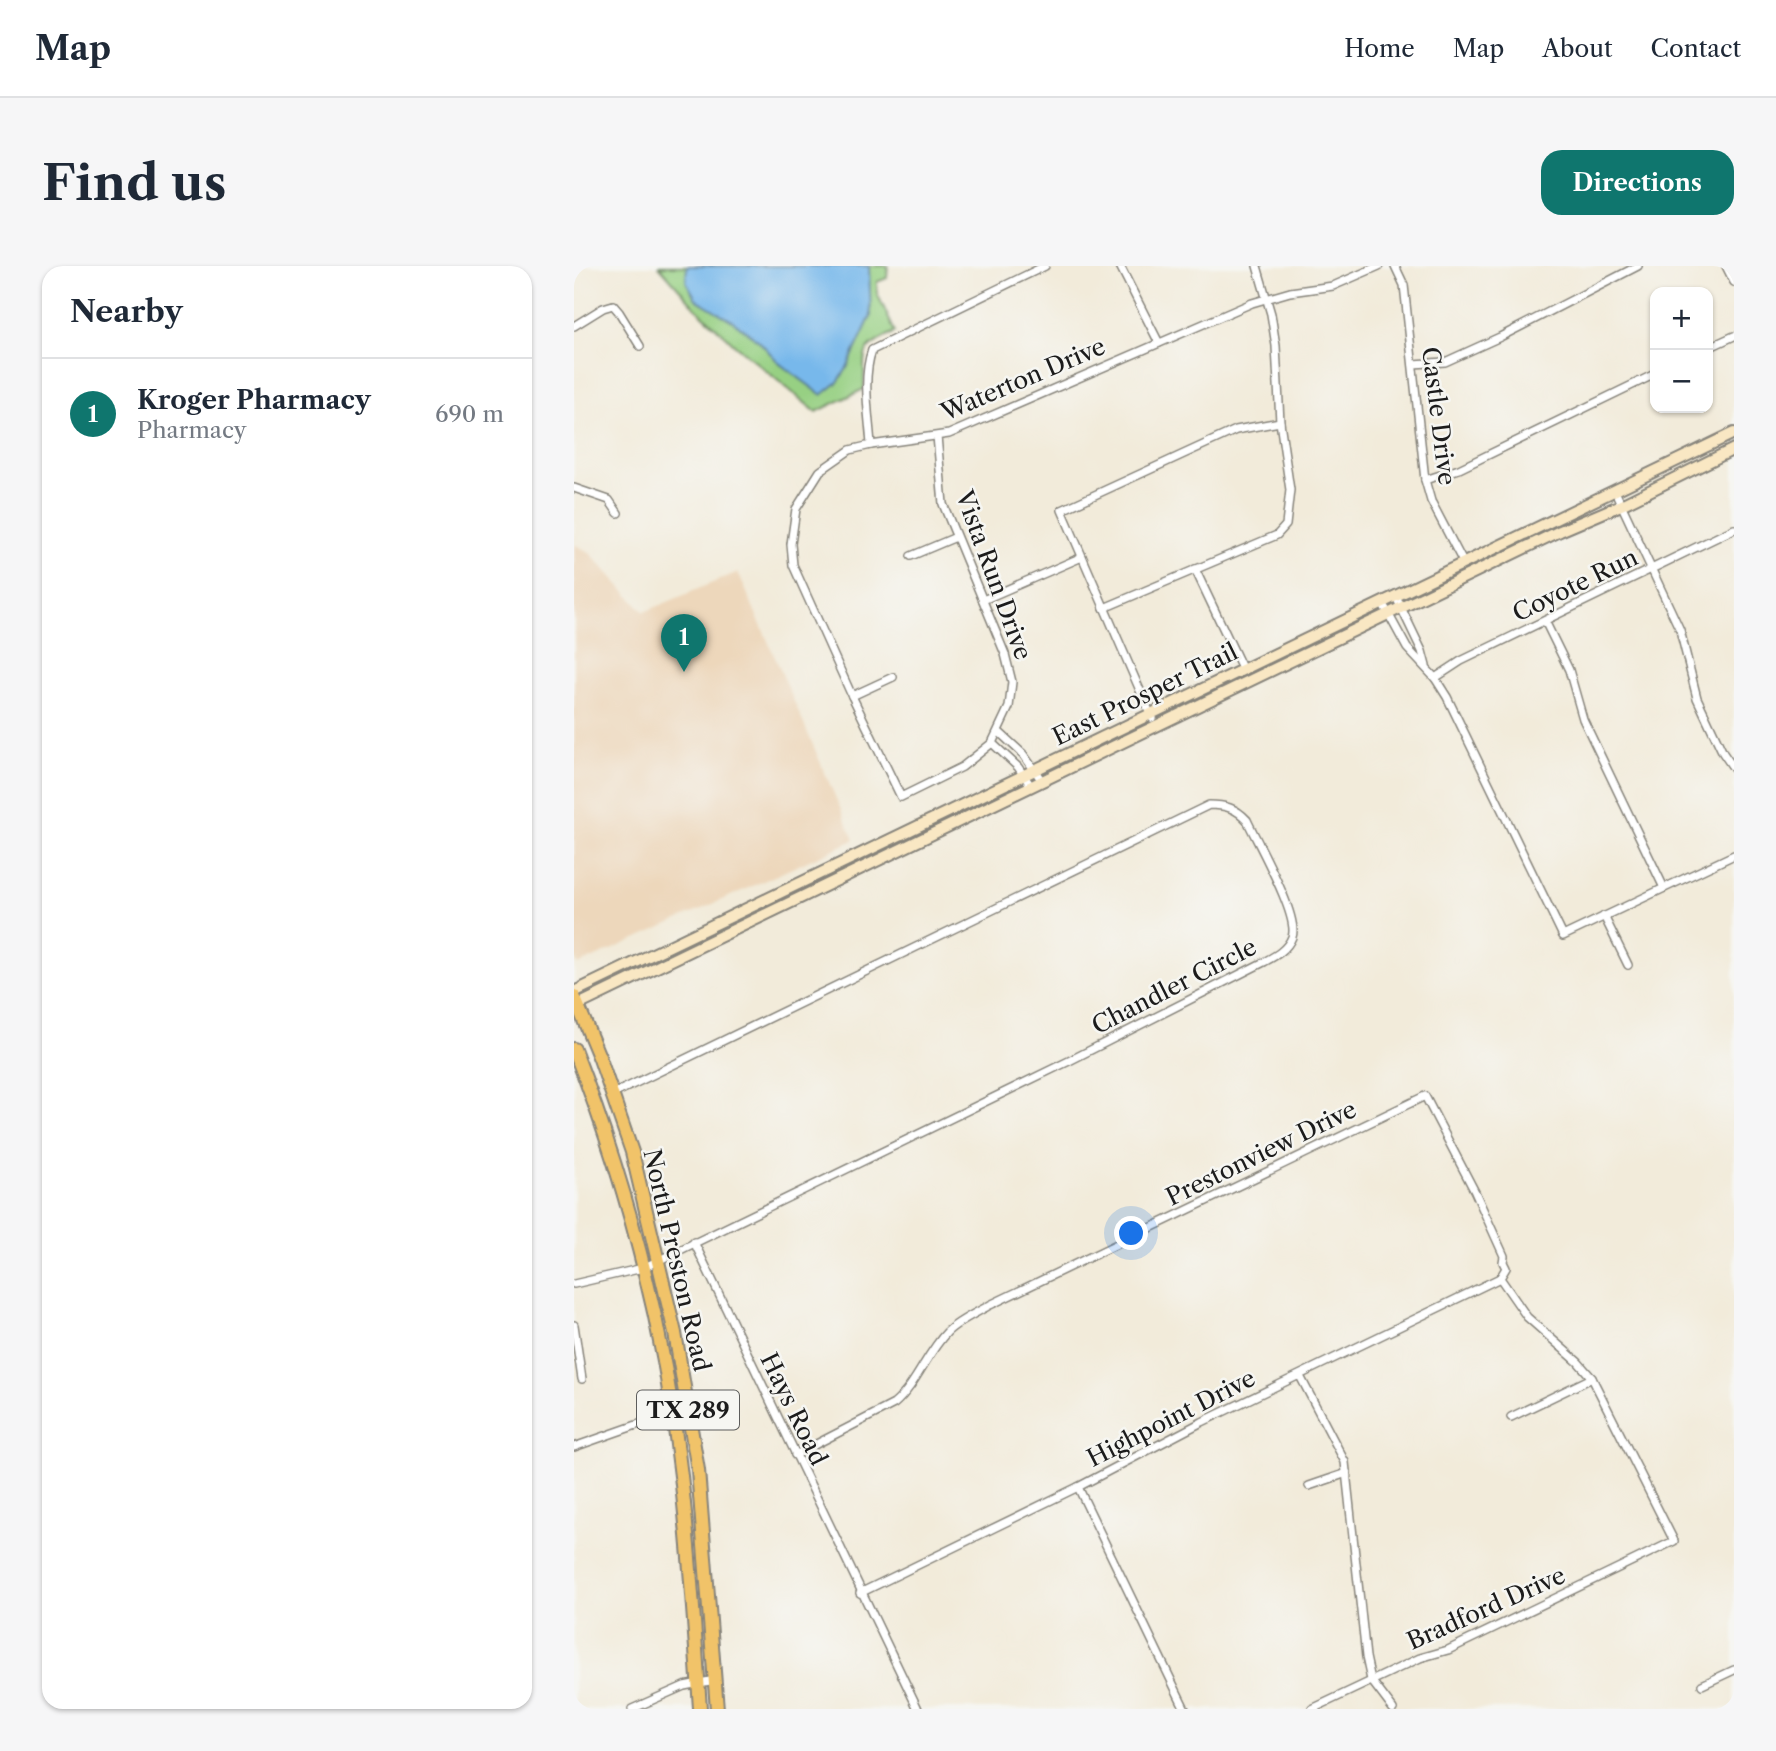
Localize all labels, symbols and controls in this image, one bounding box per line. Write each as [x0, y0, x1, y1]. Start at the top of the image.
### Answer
text: Map [35, 28, 111, 69]
text: Home [1344, 34, 1415, 63]
text: Map [1453, 34, 1504, 63]
text: About [1542, 34, 1613, 63]
text: Contact [1651, 34, 1741, 63]
button: Directions [1541, 150, 1734, 215]
text: Find us [42, 152, 226, 213]
map controls [1650, 287, 1713, 413]
button: + [1650, 287, 1713, 350]
text: Nearby [70, 293, 183, 330]
street label: Waterton Drive [935, 331, 1110, 427]
street label: Castle Drive [1416, 345, 1462, 487]
button: − [1650, 350, 1713, 413]
text: Kroger Pharmacy [137, 384, 371, 416]
text: 1 [88, 400, 98, 428]
text: 690 m [435, 400, 504, 428]
text: Pharmacy [137, 416, 247, 444]
street label: Vista Run Drive [950, 485, 1038, 664]
street label: Coyote Run [1508, 542, 1642, 628]
pin: 1 [661, 614, 707, 672]
street label: East Prosper Trail [1048, 637, 1242, 751]
street label: Chandler Circle [1087, 932, 1261, 1040]
street label: Prestonview Drive [1161, 1094, 1361, 1212]
street label: North Preston Road [637, 1146, 717, 1374]
your location [1114, 1216, 1148, 1250]
street label: Hays Road [754, 1348, 834, 1470]
street label: Highpoint Drive [1082, 1363, 1260, 1473]
road number: TX 289 [637, 1390, 739, 1429]
street label: Bradford Drive [1402, 1560, 1570, 1656]

